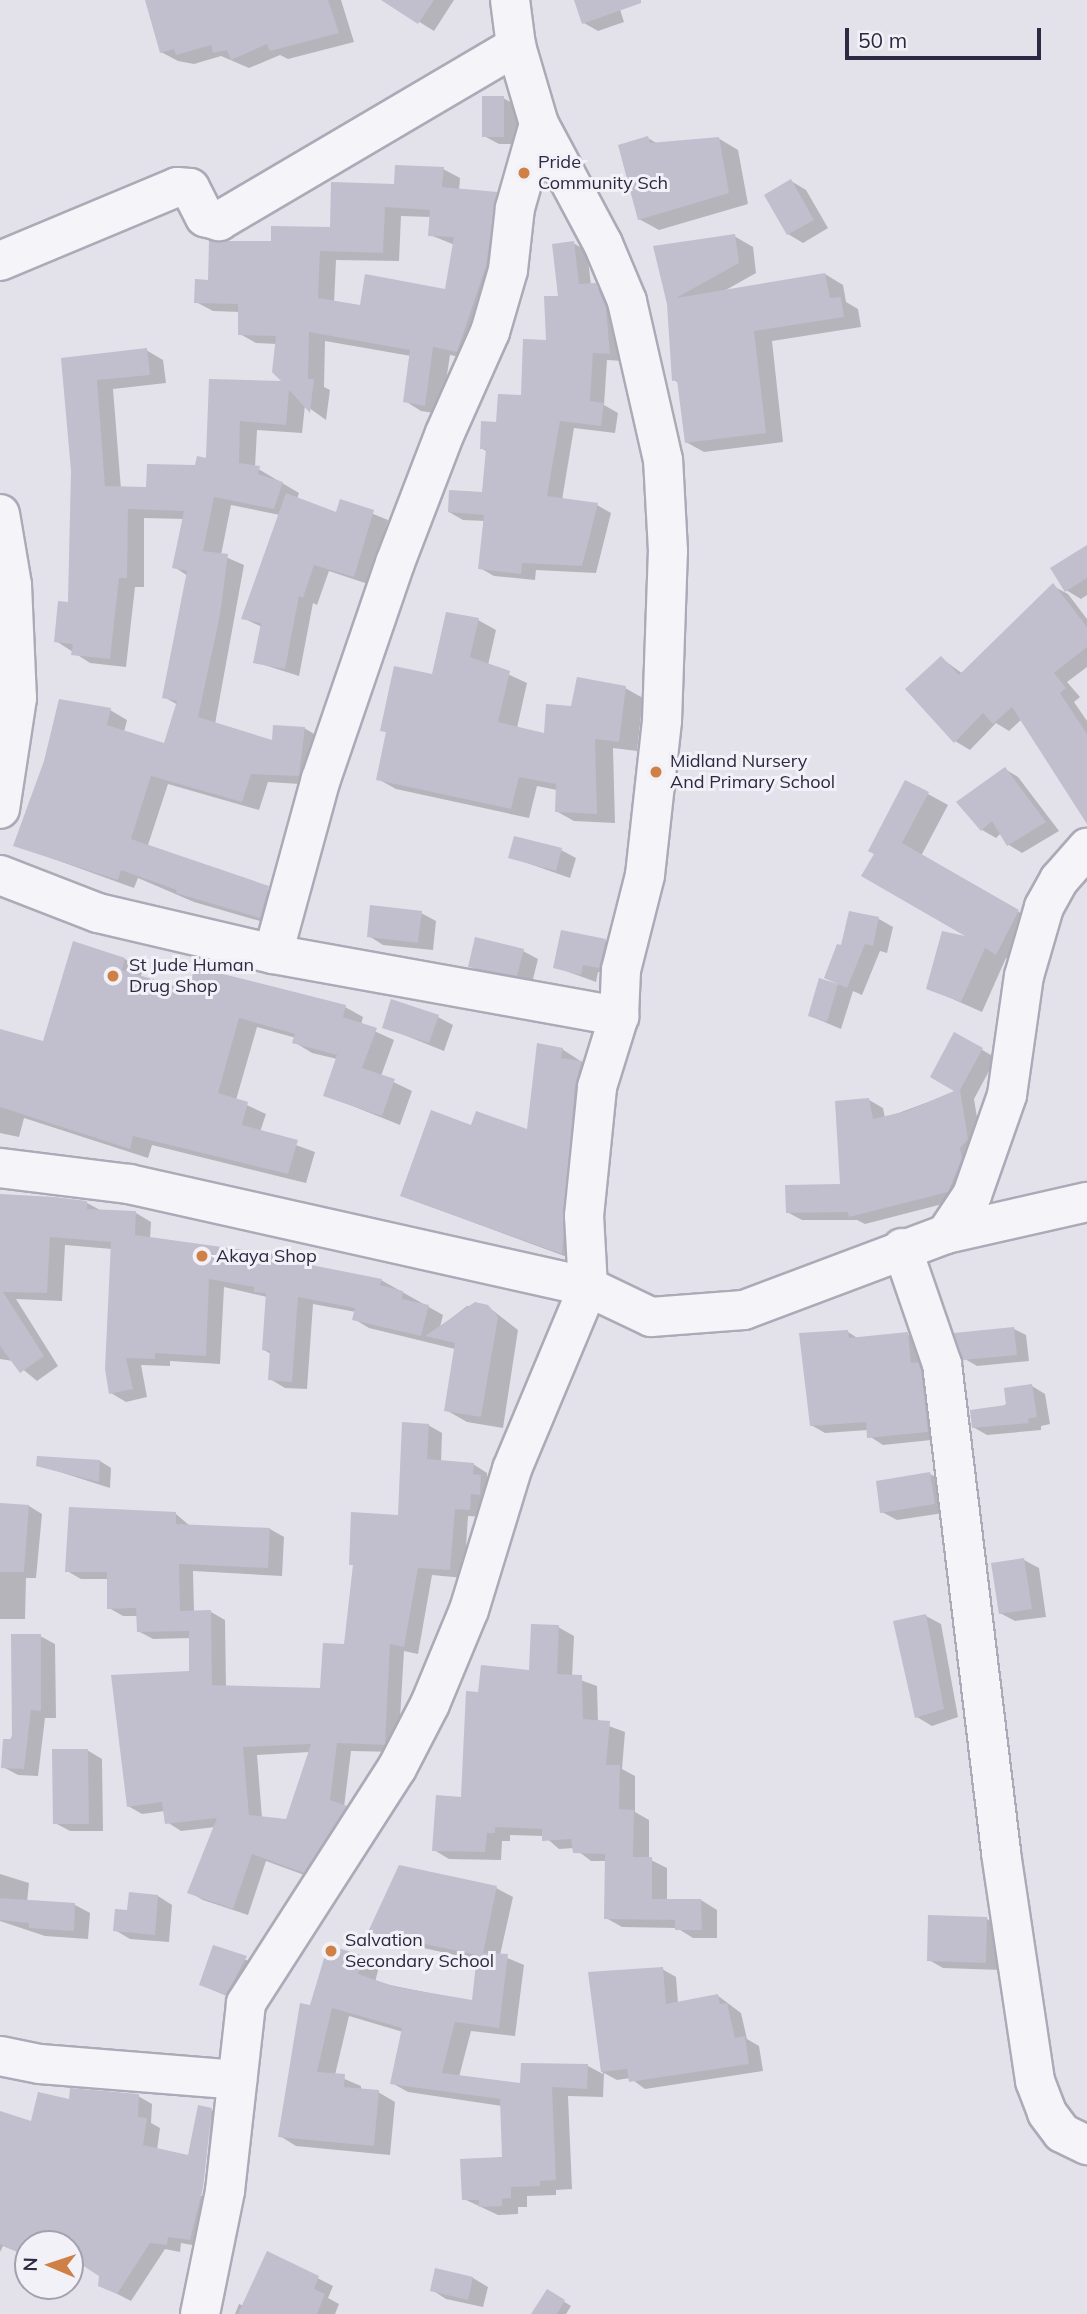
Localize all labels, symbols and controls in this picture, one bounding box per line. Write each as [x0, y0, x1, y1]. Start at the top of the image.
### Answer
scale bar [849, 14, 1045, 58]
text: 50 m [858, 27, 907, 53]
place label: Pride Community Sch [538, 152, 668, 194]
marker: Pride Community Sch [516, 165, 532, 181]
place label: Midland Nursery And Primary School [670, 751, 835, 794]
marker: Midland Nursery And Primary School [648, 764, 664, 780]
place label: St Jude Human Drug Shop [129, 955, 254, 998]
marker: St Jude Human Drug Shop [103, 966, 123, 986]
place label: Akaya Shop [216, 1245, 317, 1267]
marker: Akaya Shop [194, 1248, 210, 1264]
place label: Salvation Secondary School [345, 1930, 494, 1972]
marker: Salvation Secondary School [323, 1943, 339, 1959]
north arrow [14, 2230, 84, 2300]
text: N [18, 2257, 42, 2272]

